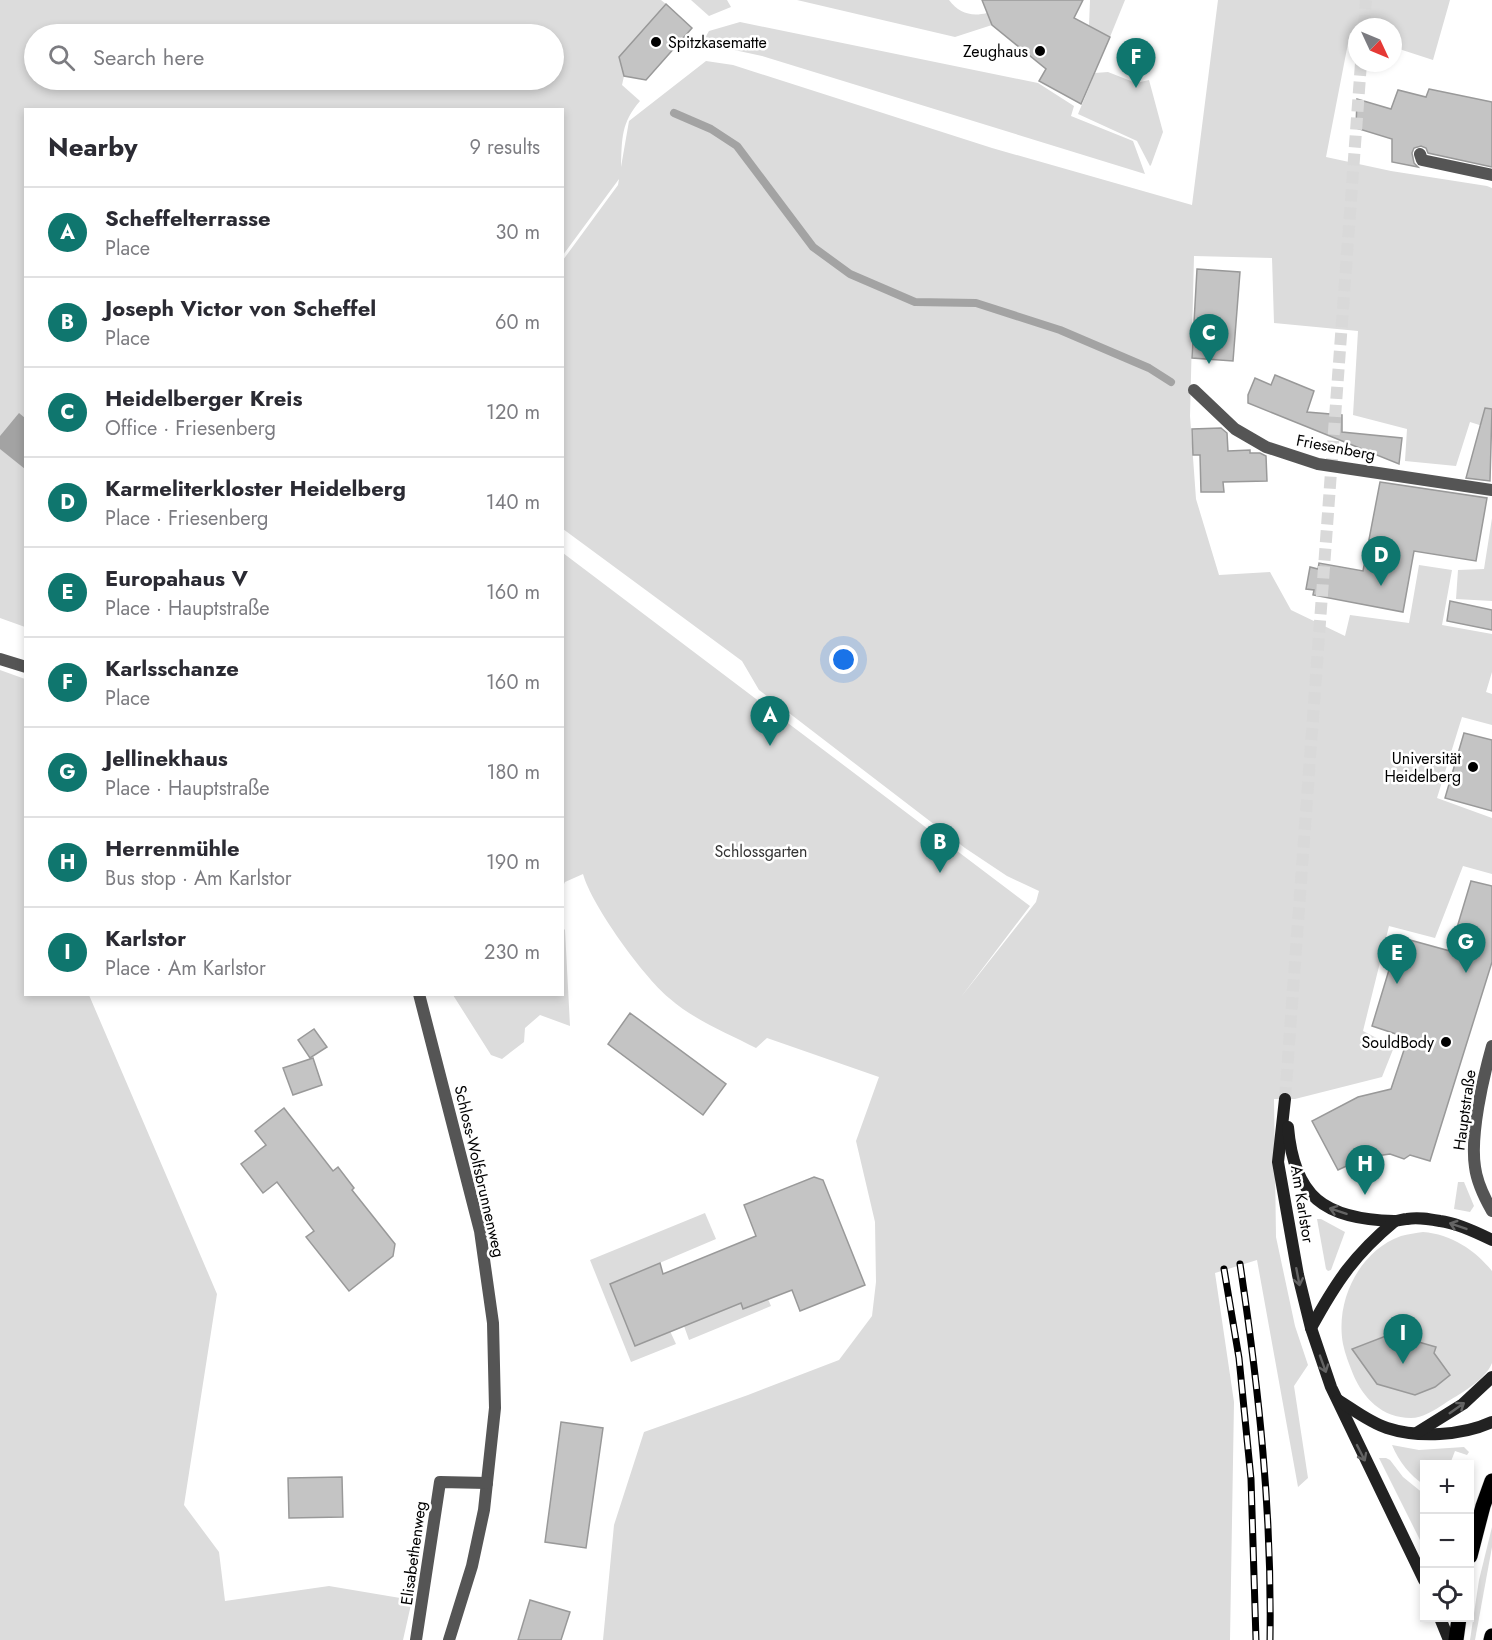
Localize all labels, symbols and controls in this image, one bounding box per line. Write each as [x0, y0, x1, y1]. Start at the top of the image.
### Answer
north arrow [1348, 18, 1402, 72]
search box [24, 24, 564, 90]
place label: Spitzkasematte [668, 31, 767, 54]
marker: Spitzkasematte [649, 35, 663, 49]
pin: F [1116, 38, 1156, 88]
place label: Zeughaus [963, 40, 1028, 63]
icon: search [45, 41, 78, 74]
text: Search here [93, 41, 204, 73]
marker: Zeughaus [1033, 44, 1047, 58]
text: Nearby [48, 128, 137, 166]
text: 9 results [470, 133, 540, 162]
text: Scheffelterrasse [105, 202, 271, 234]
text: A [60, 218, 75, 247]
text: 30 m [495, 218, 540, 247]
text: Place [105, 234, 150, 263]
text: Joseph Victor von Scheffel [105, 292, 376, 324]
text: B [61, 308, 74, 337]
text: 60 m [495, 308, 540, 337]
pin: C [1190, 314, 1228, 364]
text: Place [105, 324, 150, 353]
text: Heidelberger Kreis [105, 382, 302, 414]
text: C [60, 398, 75, 427]
text: 120 m [486, 398, 540, 427]
text: Office · Friesenberg [105, 414, 276, 443]
street label: Friesenberg [1294, 429, 1378, 466]
text: Karmeliterkloster Heidelberg [105, 472, 406, 504]
text: D [60, 488, 75, 517]
text: 140 m [486, 488, 540, 517]
text: Place · Friesenberg [105, 504, 269, 533]
pin: D [1362, 536, 1400, 586]
text: Europahaus V [105, 562, 248, 594]
text: E [61, 578, 74, 607]
text: 160 m [486, 578, 540, 607]
text: Place · Hauptstraße [105, 594, 270, 623]
your location [829, 645, 858, 674]
text: Karlsschanze [105, 652, 239, 684]
text: F [62, 668, 73, 697]
text: 160 m [486, 668, 540, 697]
text: Place [105, 684, 150, 713]
pin: A [750, 696, 790, 746]
text: Jellinekhaus [105, 742, 228, 774]
place label: Universität Heidelberg [1384, 747, 1461, 788]
text: G [59, 758, 76, 787]
text: 180 m [486, 758, 540, 787]
marker: Universität Heidelberg [1466, 760, 1480, 774]
text: Place · Hauptstraße [105, 774, 270, 803]
pin: B [920, 824, 960, 873]
text: Herrenmühle [105, 832, 240, 864]
park label: Schlossgarten [715, 840, 807, 863]
text: H [60, 848, 75, 877]
text: 190 m [486, 848, 540, 877]
text: Bus stop · Am Karlstor [105, 864, 292, 893]
text: Karlstor [105, 922, 186, 954]
pin: G [1446, 924, 1486, 973]
pin: E [1378, 934, 1416, 984]
text: I [64, 938, 71, 967]
text: 230 m [484, 938, 540, 967]
text: Place · Am Karlstor [105, 954, 266, 983]
place label: SouldBody [1361, 1031, 1435, 1054]
marker: SouldBody [1439, 1035, 1453, 1049]
street label: Hauptstraße [1447, 1068, 1482, 1152]
street label: Schloss-Wolfsbrunnenweg [449, 1083, 510, 1259]
pin: H [1346, 1146, 1384, 1195]
street label: Am Karlstor [1285, 1164, 1320, 1245]
one-way arrow [1329, 1205, 1348, 1216]
one-way arrow [1449, 1220, 1468, 1231]
one-way arrow [1293, 1267, 1304, 1287]
pin: I [1384, 1314, 1422, 1364]
one-way arrow [1318, 1354, 1329, 1373]
one-way arrow [1448, 1402, 1464, 1414]
one-way arrow [1356, 1443, 1368, 1461]
map controls [1420, 1460, 1474, 1622]
button: + [1420, 1460, 1474, 1514]
street label: Elisabethenweg [395, 1500, 432, 1607]
button: − [1420, 1514, 1474, 1568]
button: locate [1420, 1568, 1474, 1622]

